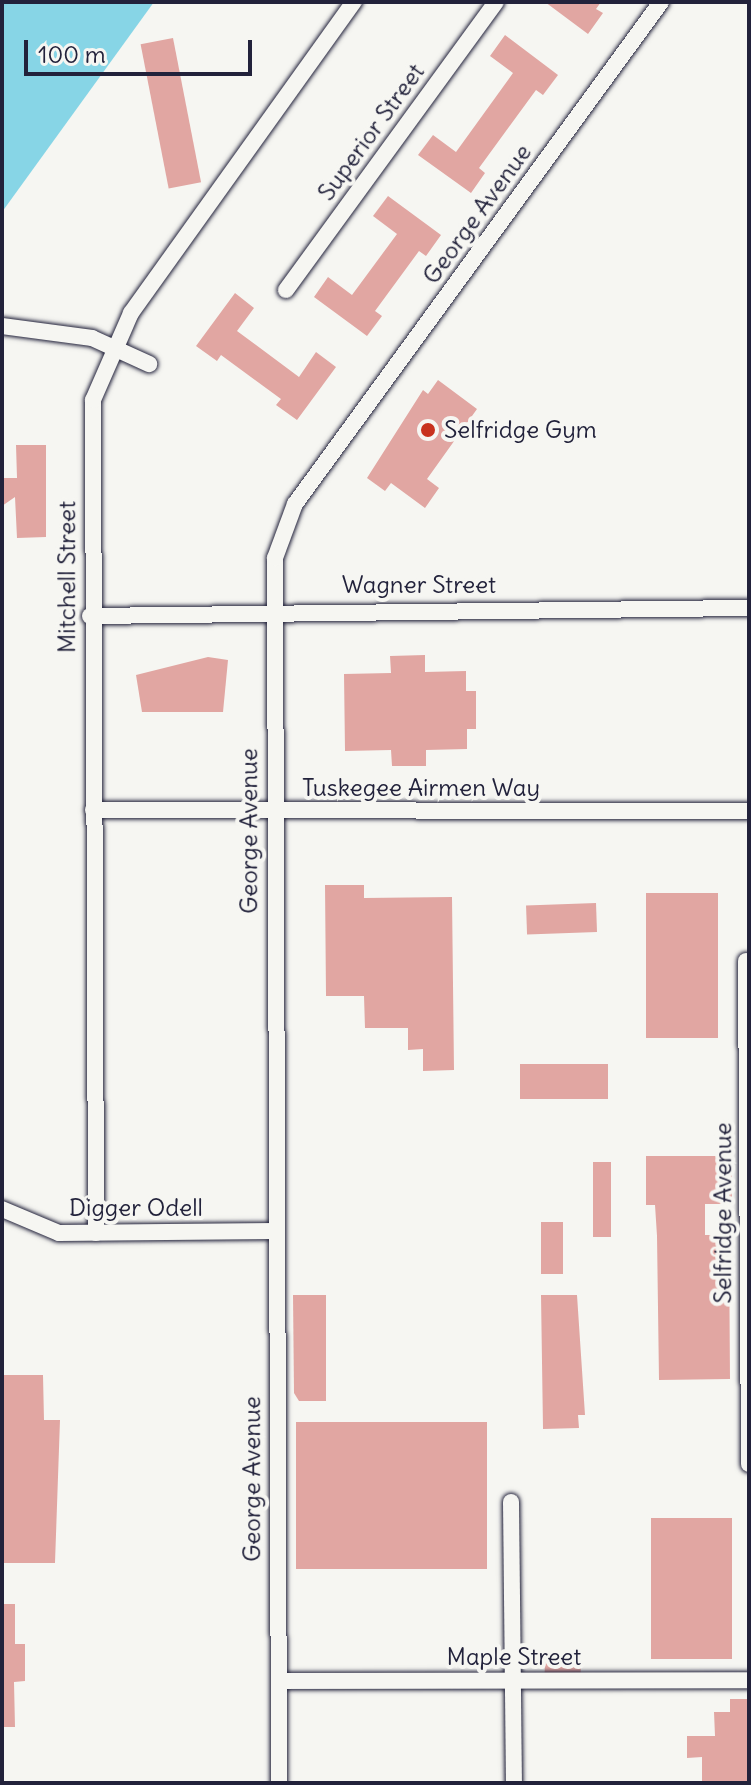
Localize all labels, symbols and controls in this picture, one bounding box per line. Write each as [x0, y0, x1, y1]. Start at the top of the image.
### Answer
scale bar [28, 24, 256, 74]
text: 100 m [38, 39, 106, 69]
street label: Superior Street [312, 58, 430, 206]
street label: George Avenue [417, 138, 537, 290]
place label: Selfridge Gym [444, 416, 597, 444]
marker: Selfridge Gym [419, 421, 437, 439]
street label: Mitchell Street [53, 501, 81, 653]
street label: Wagner Street [342, 571, 496, 599]
street label: George Avenue [235, 748, 263, 914]
street label: Tuskegee Airmen Way [302, 774, 540, 802]
street label: Selfridge Avenue [709, 1122, 737, 1304]
street label: Digger Odell [69, 1194, 203, 1222]
street label: George Avenue [238, 1396, 266, 1562]
street label: Maple Street [447, 1643, 581, 1671]

